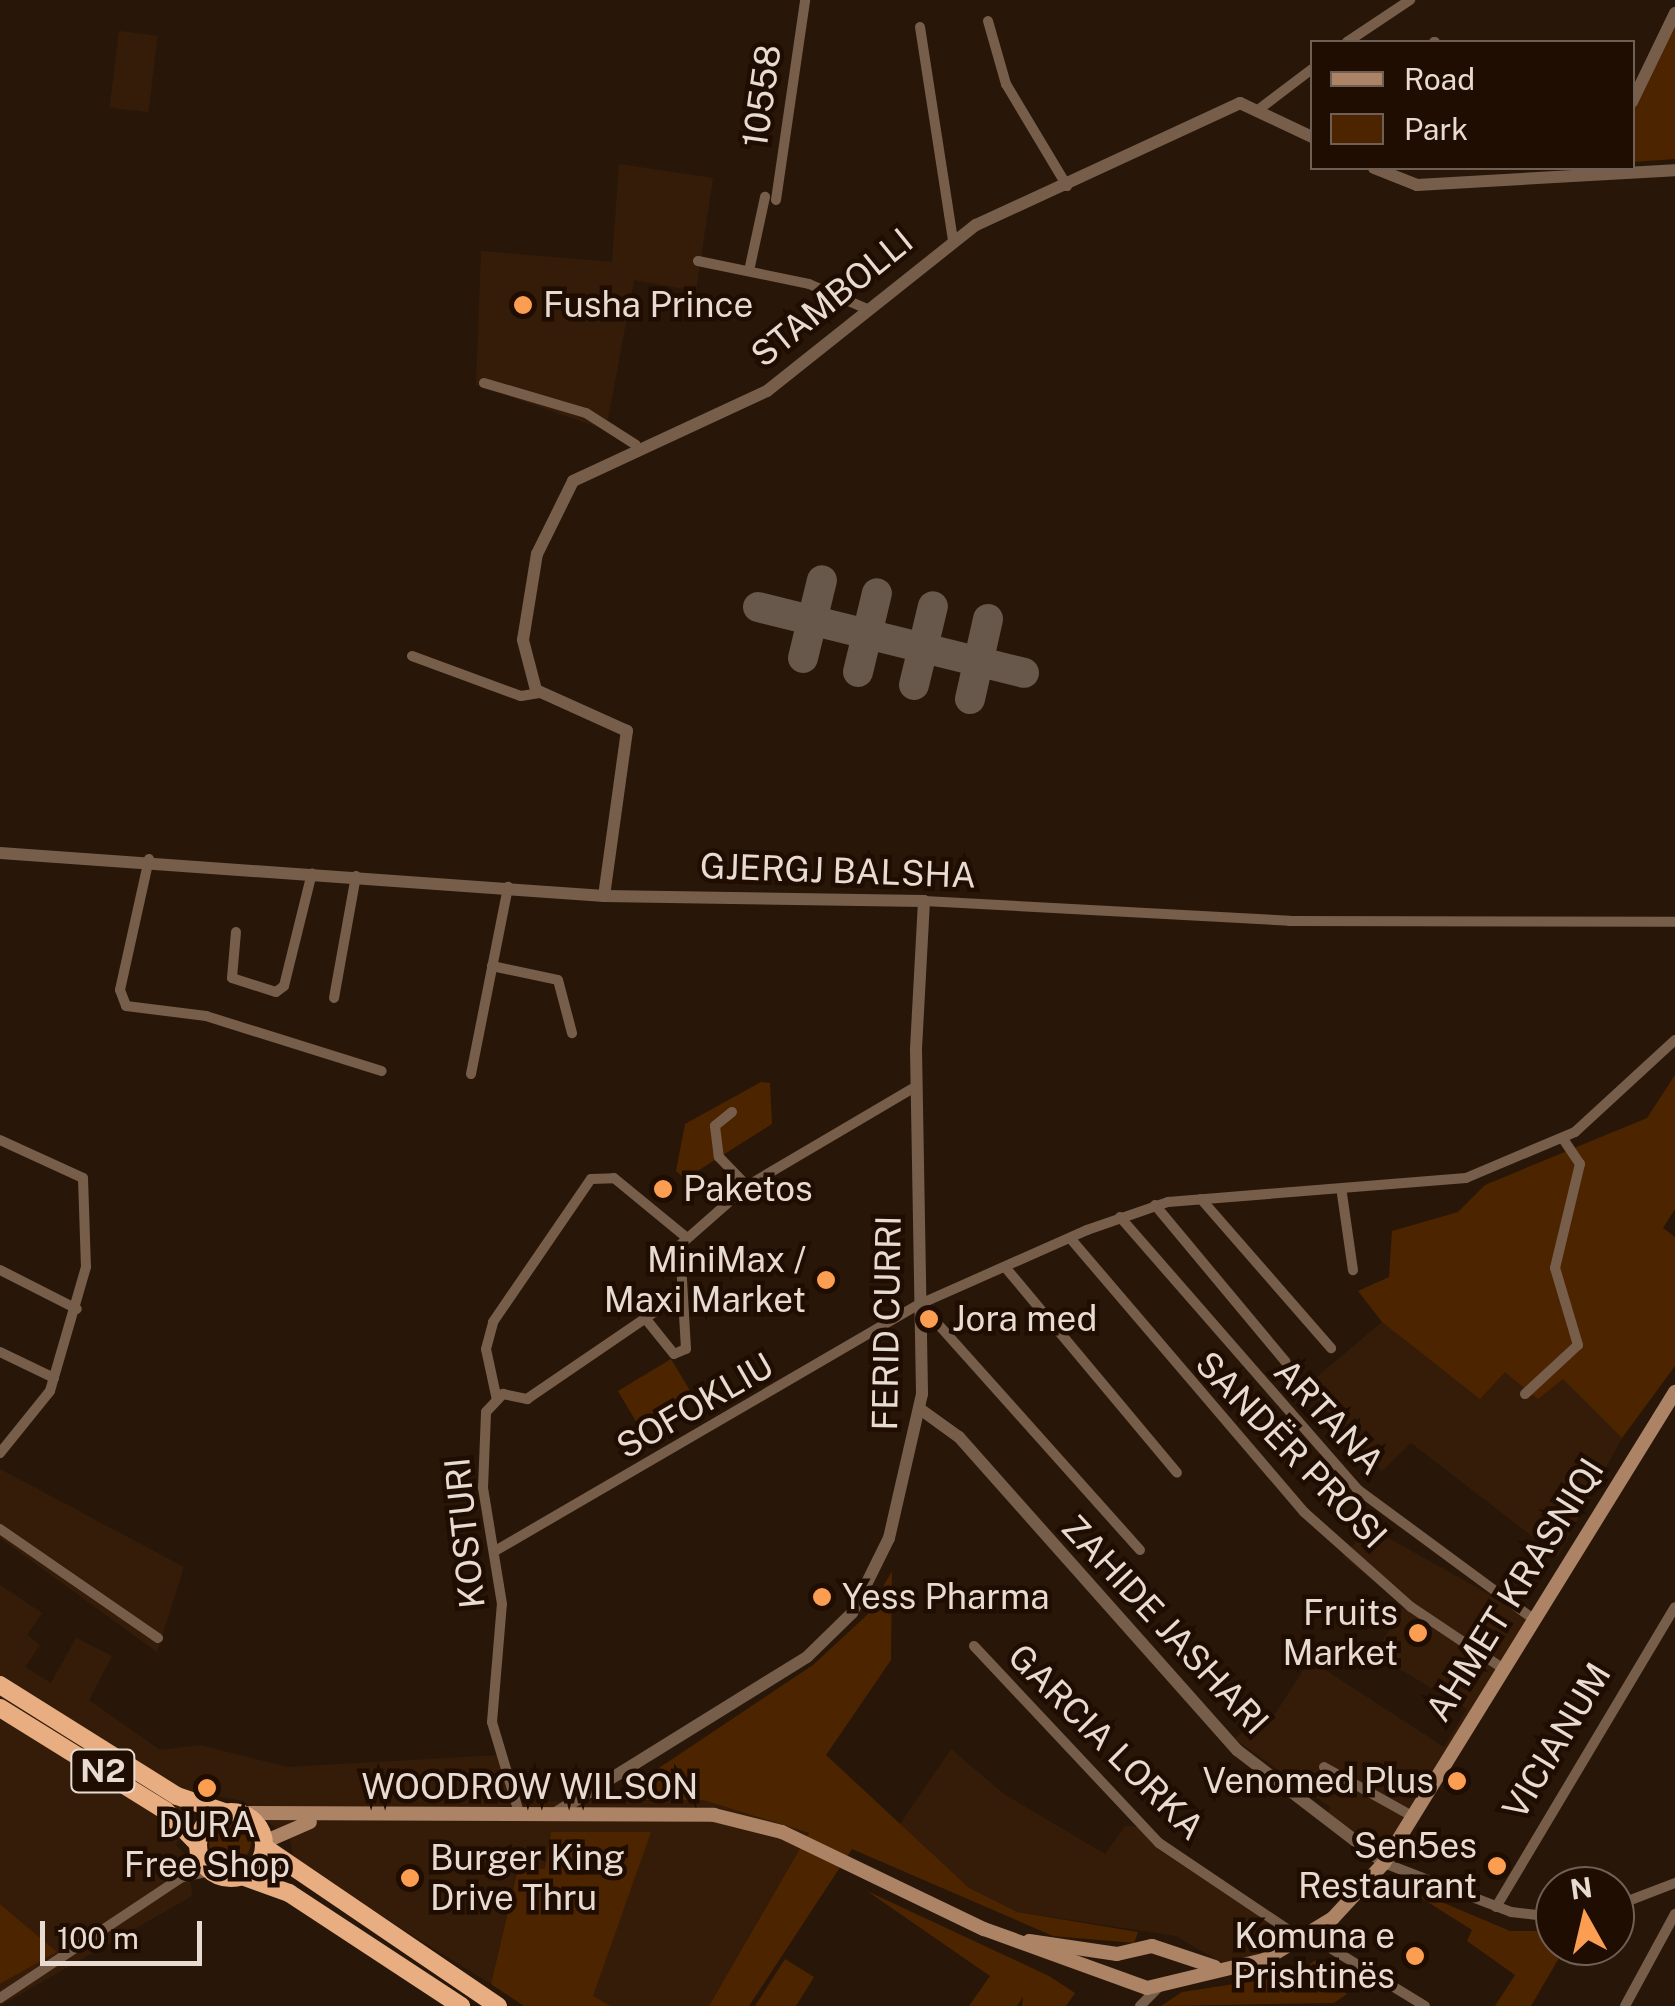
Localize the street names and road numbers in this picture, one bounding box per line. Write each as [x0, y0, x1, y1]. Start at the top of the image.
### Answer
street label: 10558 [734, 42, 790, 150]
street label: STAMBOLLI [743, 220, 921, 376]
street label: GJERGJ BALSHA [699, 845, 977, 897]
street label: FERID CURRI [864, 1215, 910, 1431]
street label: SANDËR PROSI [1187, 1343, 1395, 1557]
street label: SOFOKLIU [609, 1344, 781, 1468]
street label: ARTANA [1265, 1351, 1393, 1483]
street label: AHMET KRASNIQI [1417, 1451, 1613, 1729]
street label: KOSTURI [436, 1456, 494, 1610]
street label: ZAHIDE JASHARI [1053, 1507, 1277, 1743]
street label: GARCIA LORKA [999, 1635, 1213, 1849]
street label: VICIANUM [1494, 1656, 1620, 1826]
road number: N2 [68, 1744, 138, 1798]
street label: WOODROW WILSON [361, 1766, 699, 1808]

